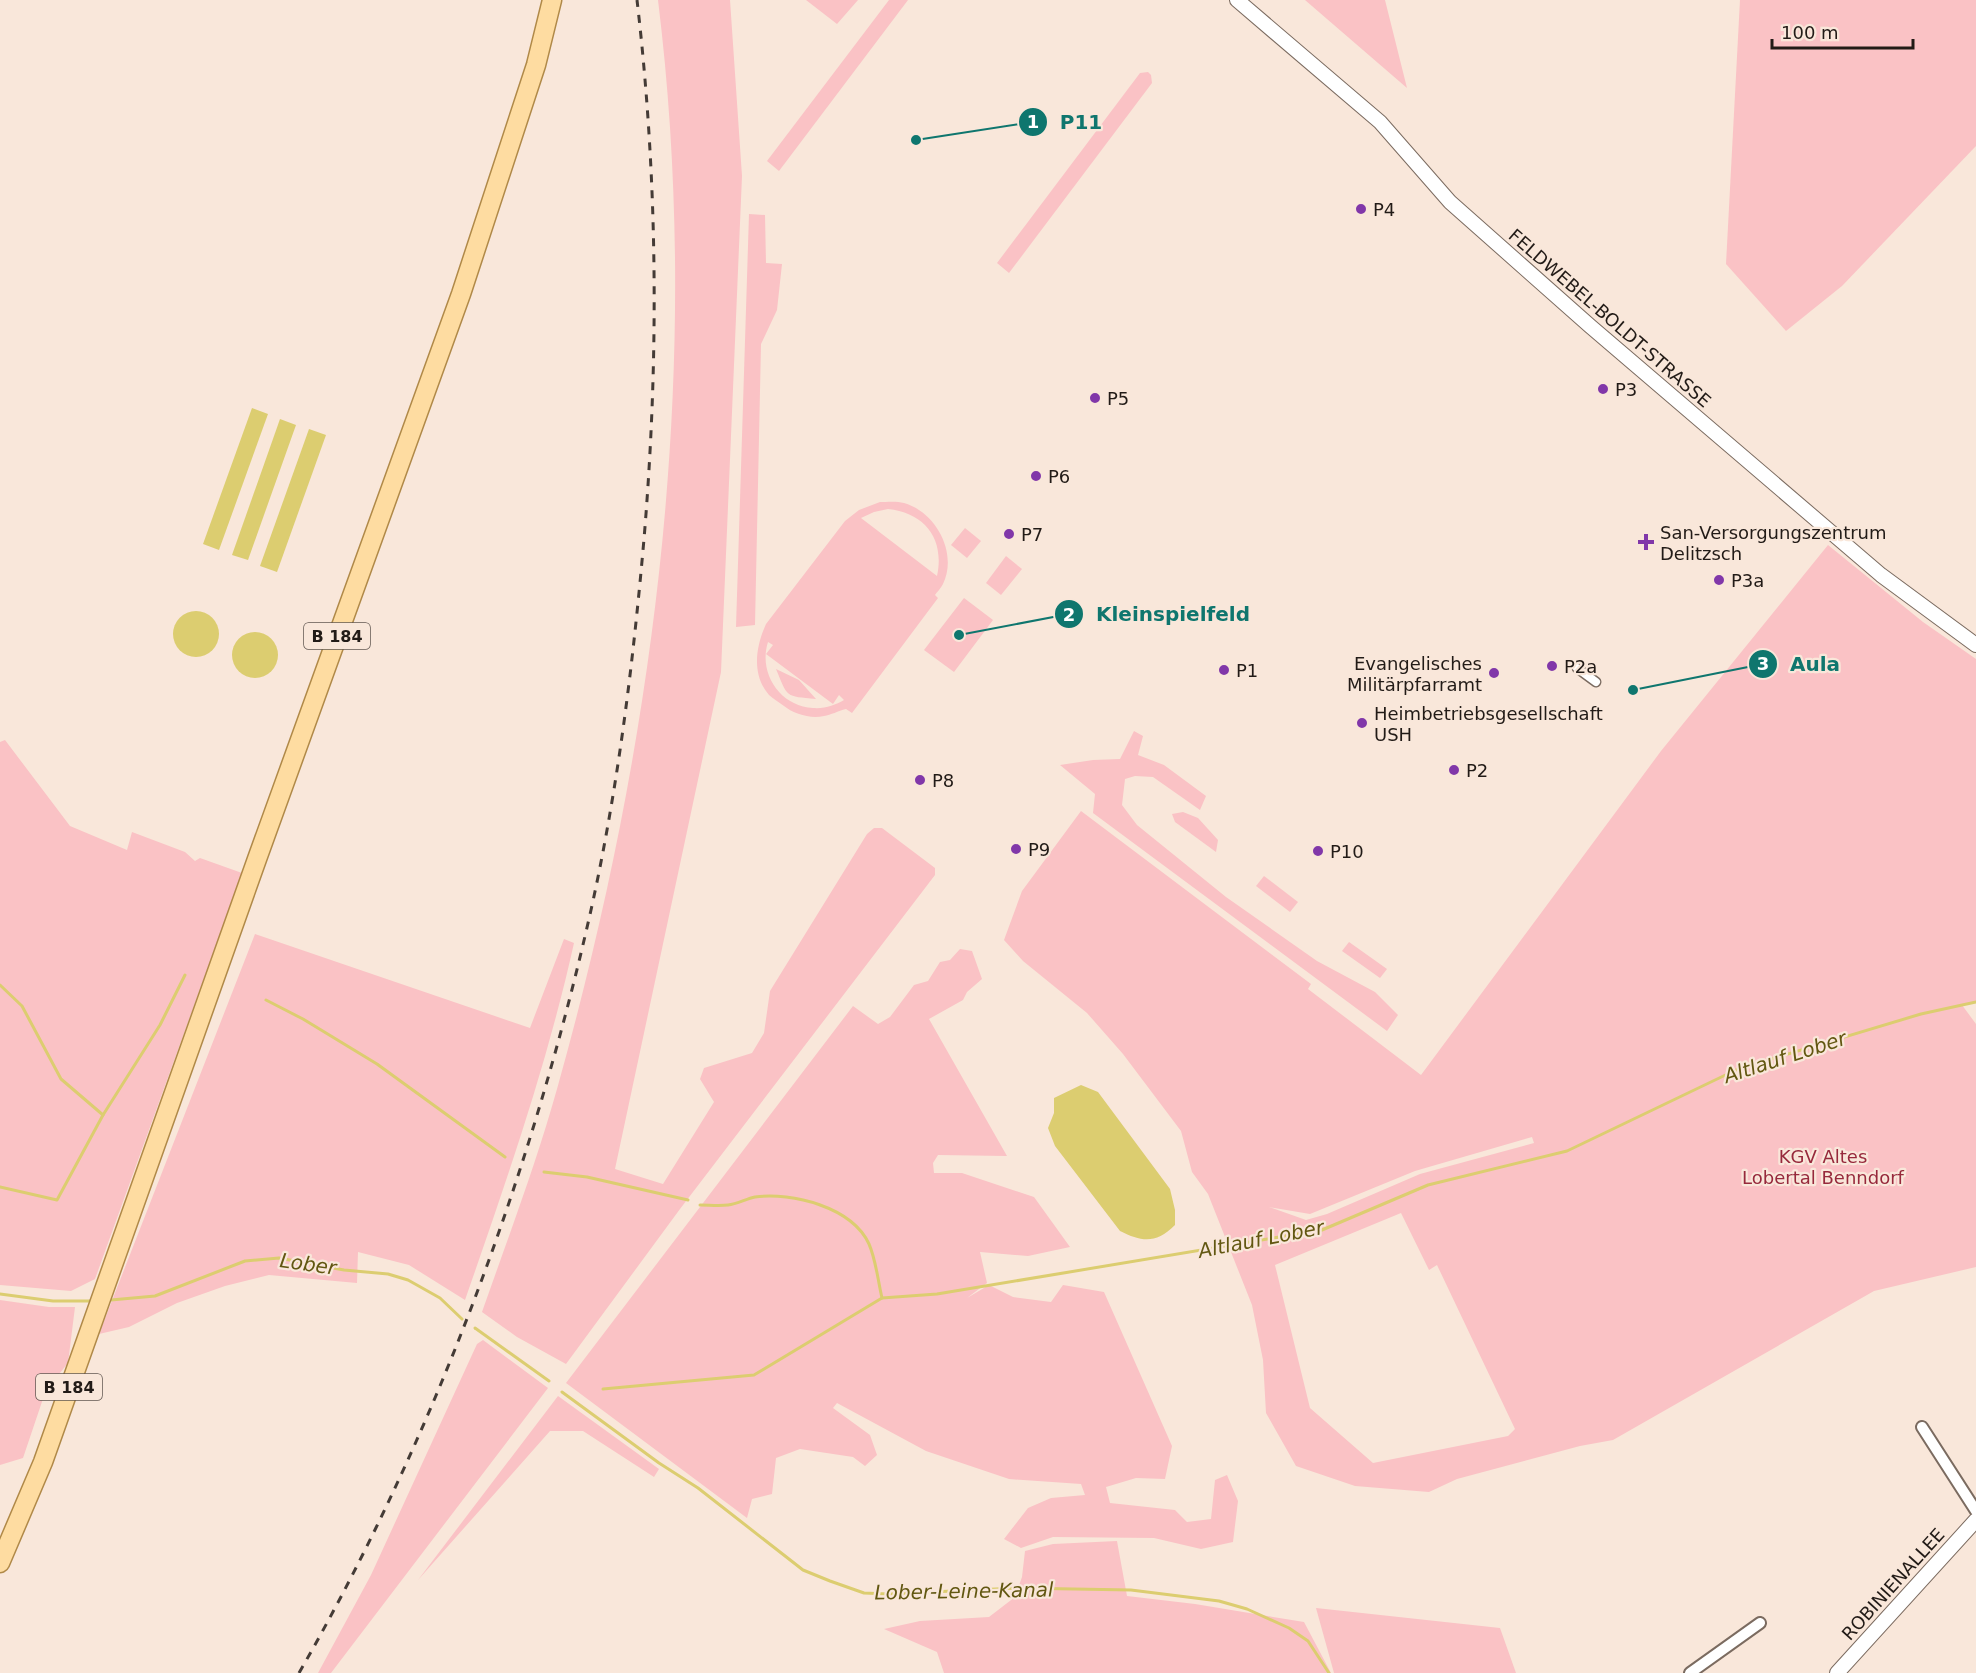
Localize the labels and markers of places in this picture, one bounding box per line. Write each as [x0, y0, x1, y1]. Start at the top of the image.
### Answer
callout: P11 [1018, 103, 1114, 141]
place label: P4 [1373, 199, 1395, 220]
marker: P4 [1354, 202, 1368, 216]
place label: P3 [1615, 379, 1637, 400]
marker: P3 [1596, 382, 1610, 396]
place label: P5 [1107, 388, 1129, 409]
marker: P5 [1088, 391, 1102, 405]
place label: P6 [1048, 466, 1070, 487]
marker: P6 [1029, 469, 1043, 483]
place label: San-Versorgungszentrum Delitzsch [1660, 522, 1887, 564]
place label: P7 [1021, 524, 1043, 545]
marker: P7 [1002, 527, 1016, 541]
marker: San-Versorgungszentrum Delitzsch [1637, 533, 1655, 551]
place label: P3a [1731, 570, 1764, 591]
marker: P3a [1712, 573, 1726, 587]
callout: Kleinspielfeld [1054, 595, 1262, 633]
callout: Aula [1748, 645, 1852, 683]
place label: Evangelisches Militärpfarramt [1347, 653, 1482, 695]
place label: P2a [1564, 656, 1597, 677]
marker: P2a [1545, 659, 1559, 673]
place label: P1 [1236, 660, 1258, 681]
marker: P1 [1217, 663, 1231, 677]
marker: Evangelisches Militärpfarramt [1487, 666, 1501, 680]
place label: Heimbetriebsgesellschaft USH [1374, 703, 1603, 745]
marker: Heimbetriebsgesellschaft USH [1355, 716, 1369, 730]
place label: P2 [1466, 760, 1488, 781]
marker: P2 [1447, 763, 1461, 777]
place label: P8 [932, 770, 954, 791]
marker: P8 [913, 773, 927, 787]
place label: P9 [1028, 839, 1050, 860]
place label: P10 [1330, 841, 1364, 862]
marker: P9 [1009, 842, 1023, 856]
marker: P10 [1311, 844, 1325, 858]

